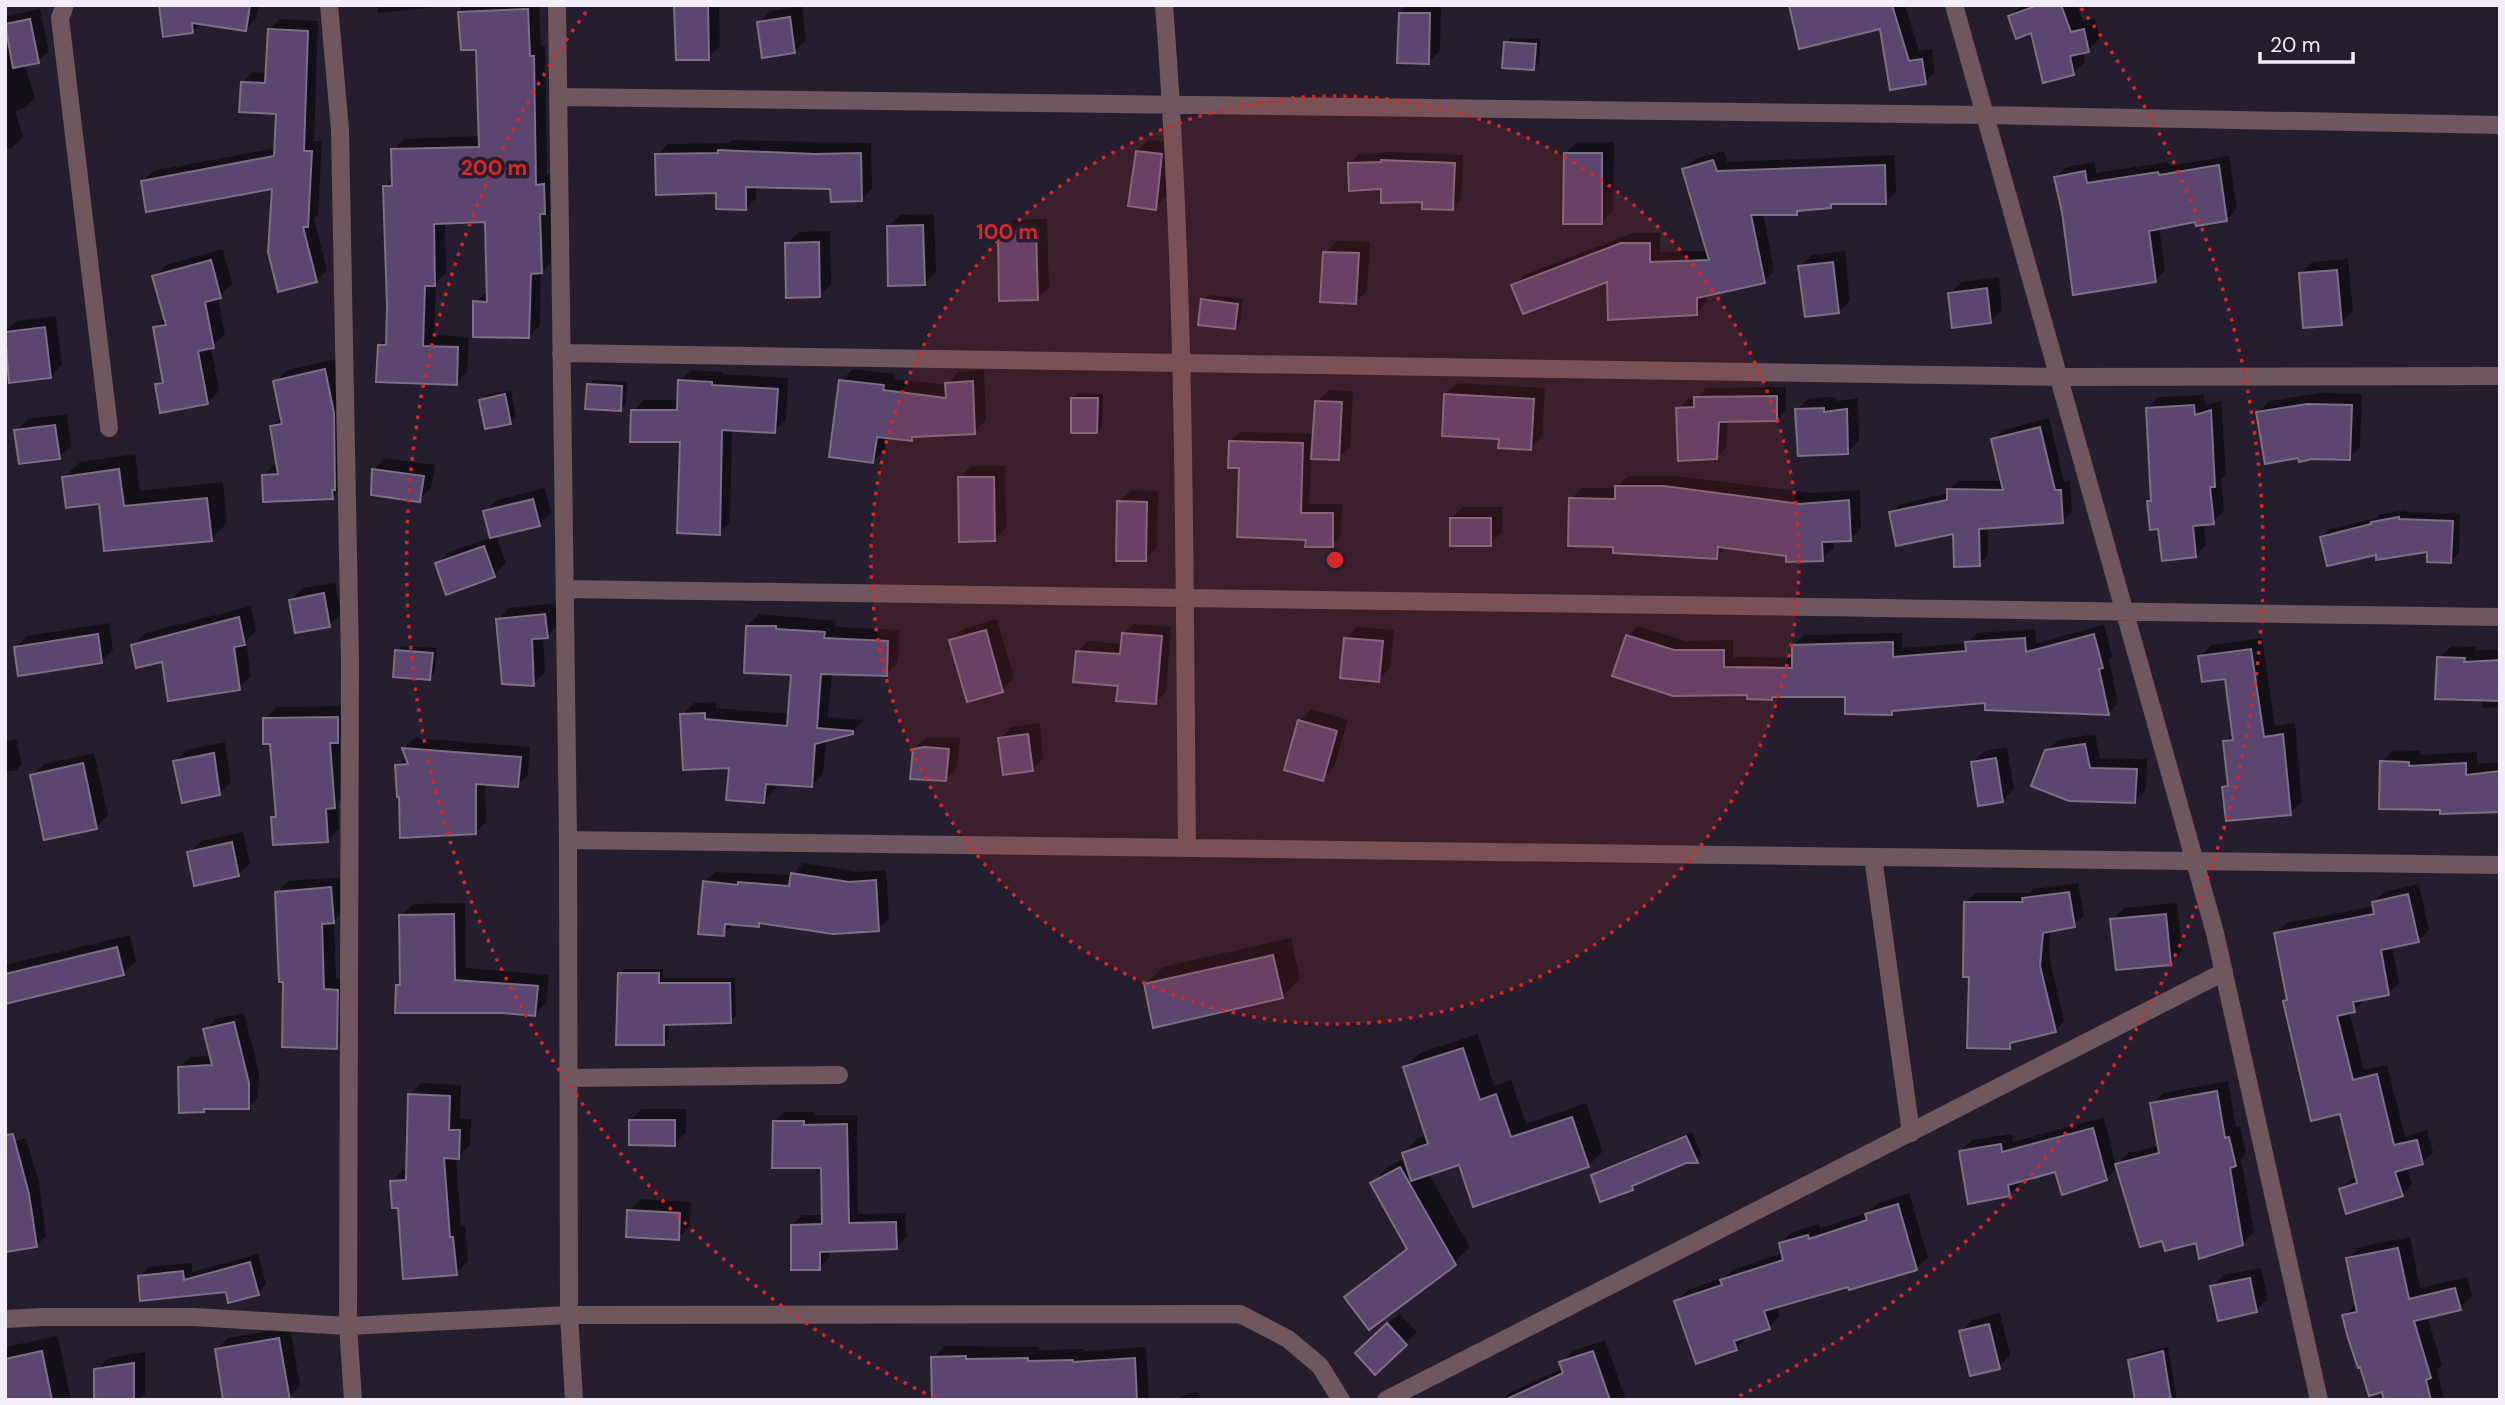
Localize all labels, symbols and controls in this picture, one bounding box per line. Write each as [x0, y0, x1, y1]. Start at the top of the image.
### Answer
scale bar [2260, 21, 2353, 65]
text: 20 m [2270, 31, 2321, 59]
text: 200 m [461, 154, 527, 182]
text: 100 m [976, 218, 1038, 246]
centre of rings [1323, 548, 1347, 572]

